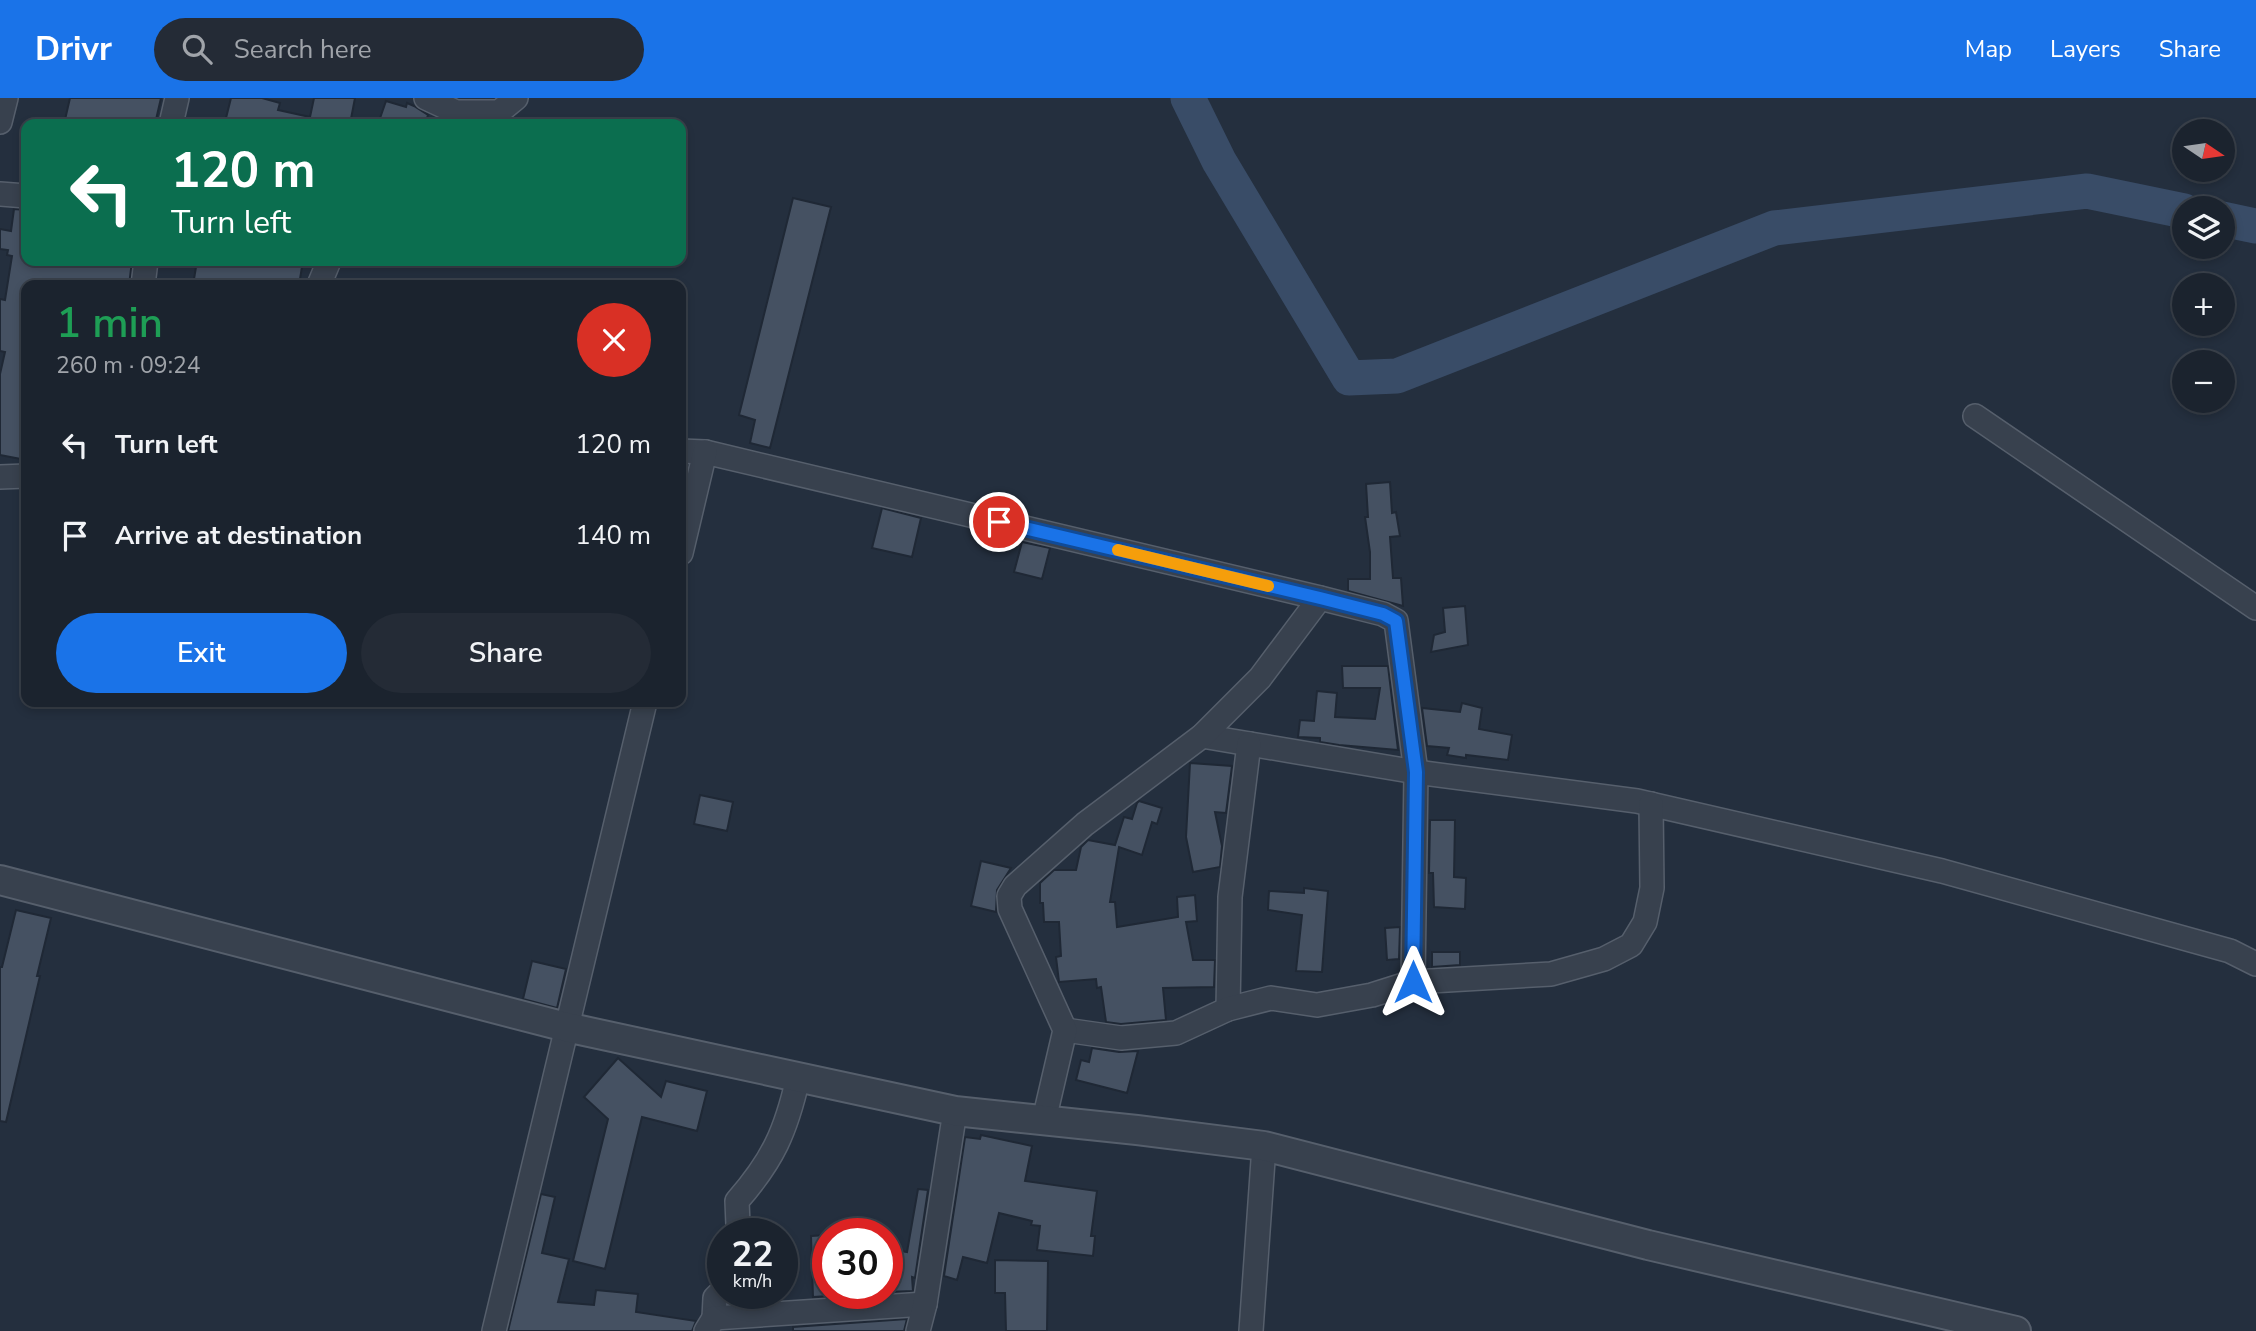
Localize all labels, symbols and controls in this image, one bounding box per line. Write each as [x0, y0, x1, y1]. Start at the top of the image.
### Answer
search box [154, 18, 644, 81]
text: Drivr [35, 27, 112, 72]
icon: search [178, 30, 216, 68]
text: Search here [234, 32, 372, 67]
text: Map [1965, 33, 2012, 65]
text: Layers [2050, 33, 2121, 65]
text: Share [2159, 33, 2221, 65]
north arrow [2172, 119, 2235, 182]
map controls [2172, 119, 2235, 413]
text: 120 m [171, 137, 315, 204]
icon: left [56, 147, 147, 238]
button: layers [2172, 196, 2235, 259]
text: Turn left [171, 201, 291, 244]
button: + [2172, 273, 2235, 336]
text: 1 min [56, 295, 163, 352]
button: close [577, 303, 651, 377]
text: 260 m · 09:24 [56, 350, 201, 381]
button: − [2172, 350, 2235, 413]
icon: left [56, 426, 94, 464]
text: Turn left [115, 427, 218, 462]
text: 120 m [575, 427, 651, 462]
pin [969, 492, 1029, 552]
icon: arrive [980, 503, 1018, 541]
icon: arrive [56, 517, 94, 555]
text: Arrive at destination [115, 518, 362, 553]
text: 140 m [575, 518, 651, 553]
button: Exit [56, 613, 347, 693]
button: Share [361, 613, 651, 693]
position arrow [1376, 945, 1450, 1019]
speed limit sign: 30 [812, 1218, 903, 1309]
text: 22 [731, 1231, 774, 1278]
text: km/h [733, 1269, 772, 1293]

